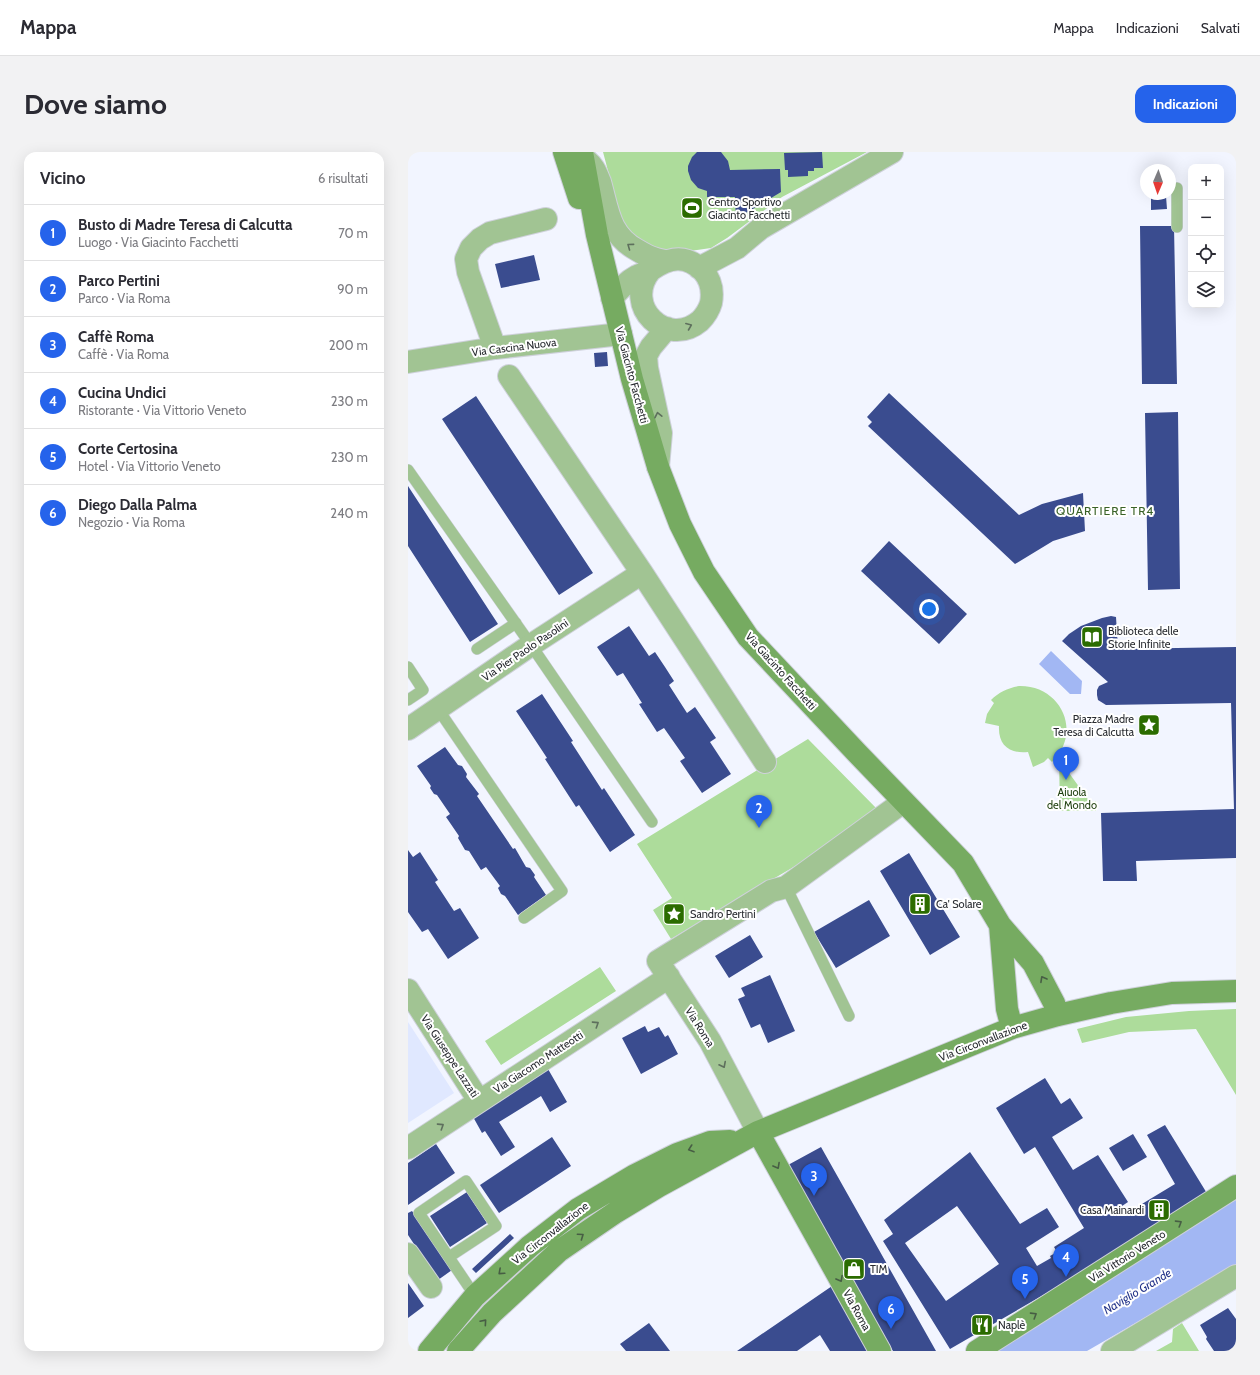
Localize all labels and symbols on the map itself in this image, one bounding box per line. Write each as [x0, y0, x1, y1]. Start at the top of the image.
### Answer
north arrow [1140, 164, 1176, 200]
sports icon: Centro Sportivo Giacinto Facchetti [679, 195, 705, 221]
place label: Centro Sportivo Giacinto Facchetti [708, 195, 790, 222]
one-way arrow [628, 244, 635, 251]
one-way arrow [686, 323, 693, 331]
street label: Via Giacinto Facchetti [612, 325, 652, 425]
street label: Via Cascina Nuova [471, 335, 558, 359]
one-way arrow [654, 412, 663, 418]
district label: QUARTIERE TR4 [1056, 503, 1154, 518]
your location [919, 599, 939, 619]
street label: Via Pier Paolo Pasolini [479, 616, 571, 684]
library icon: Biblioteca delle Storie Infinite [1079, 624, 1105, 650]
place label: Biblioteca delle Storie Infinite [1108, 624, 1179, 651]
street label: Via Giacinto Facchetti [743, 629, 819, 713]
place label: Piazza Madre Teresa di Calcutta [1053, 712, 1135, 739]
place icon: Piazza Madre Teresa di Calcutta [1136, 712, 1162, 738]
pin: 1 [1053, 747, 1079, 780]
park label: Aiuola del Mondo [1047, 785, 1097, 812]
pin: 2 [746, 795, 772, 828]
building icon: Ca' Solare [907, 891, 933, 917]
place label: Ca' Solare [936, 897, 982, 911]
place icon: Sandro Pertini [661, 901, 687, 927]
place label: Sandro Pertini [690, 907, 756, 921]
one-way arrow [1040, 976, 1047, 983]
street label: Via Roma [682, 1004, 718, 1050]
street label: Via Giuseppe Lazzati [418, 1012, 482, 1100]
street label: Via Circonvallazione [937, 1018, 1029, 1064]
one-way arrow [592, 1021, 599, 1029]
street label: Via Giacomo Matteotti [491, 1028, 585, 1096]
one-way arrow [718, 1061, 725, 1069]
one-way arrow [436, 1124, 443, 1131]
one-way arrow [688, 1144, 695, 1153]
one-way arrow [772, 1162, 779, 1169]
pin: 3 [801, 1163, 827, 1196]
building icon: Casa Mainardi [1146, 1197, 1172, 1223]
street label: Via Circonvallazione [509, 1198, 591, 1267]
place label: Casa Mainardi [1080, 1203, 1144, 1217]
one-way arrow [1175, 1220, 1182, 1227]
street label: Via Vittorio Veneto [1086, 1227, 1168, 1285]
one-way arrow [577, 1234, 584, 1241]
pin: 4 [1053, 1244, 1079, 1277]
shop icon: TIM [841, 1256, 867, 1282]
place label: TIM [870, 1262, 888, 1276]
water label: Naviglio Grande [1100, 1265, 1174, 1317]
pin: 5 [1012, 1266, 1038, 1299]
one-way arrow [499, 1268, 506, 1275]
one-way arrow [835, 1275, 842, 1282]
street label: Via Roma [840, 1287, 874, 1334]
pin: 6 [878, 1296, 904, 1329]
restaurant icon: Naplè [969, 1312, 995, 1338]
one-way arrow [1029, 1313, 1036, 1320]
place label: Naplè [998, 1318, 1026, 1332]
one-way arrow [479, 1319, 486, 1326]

